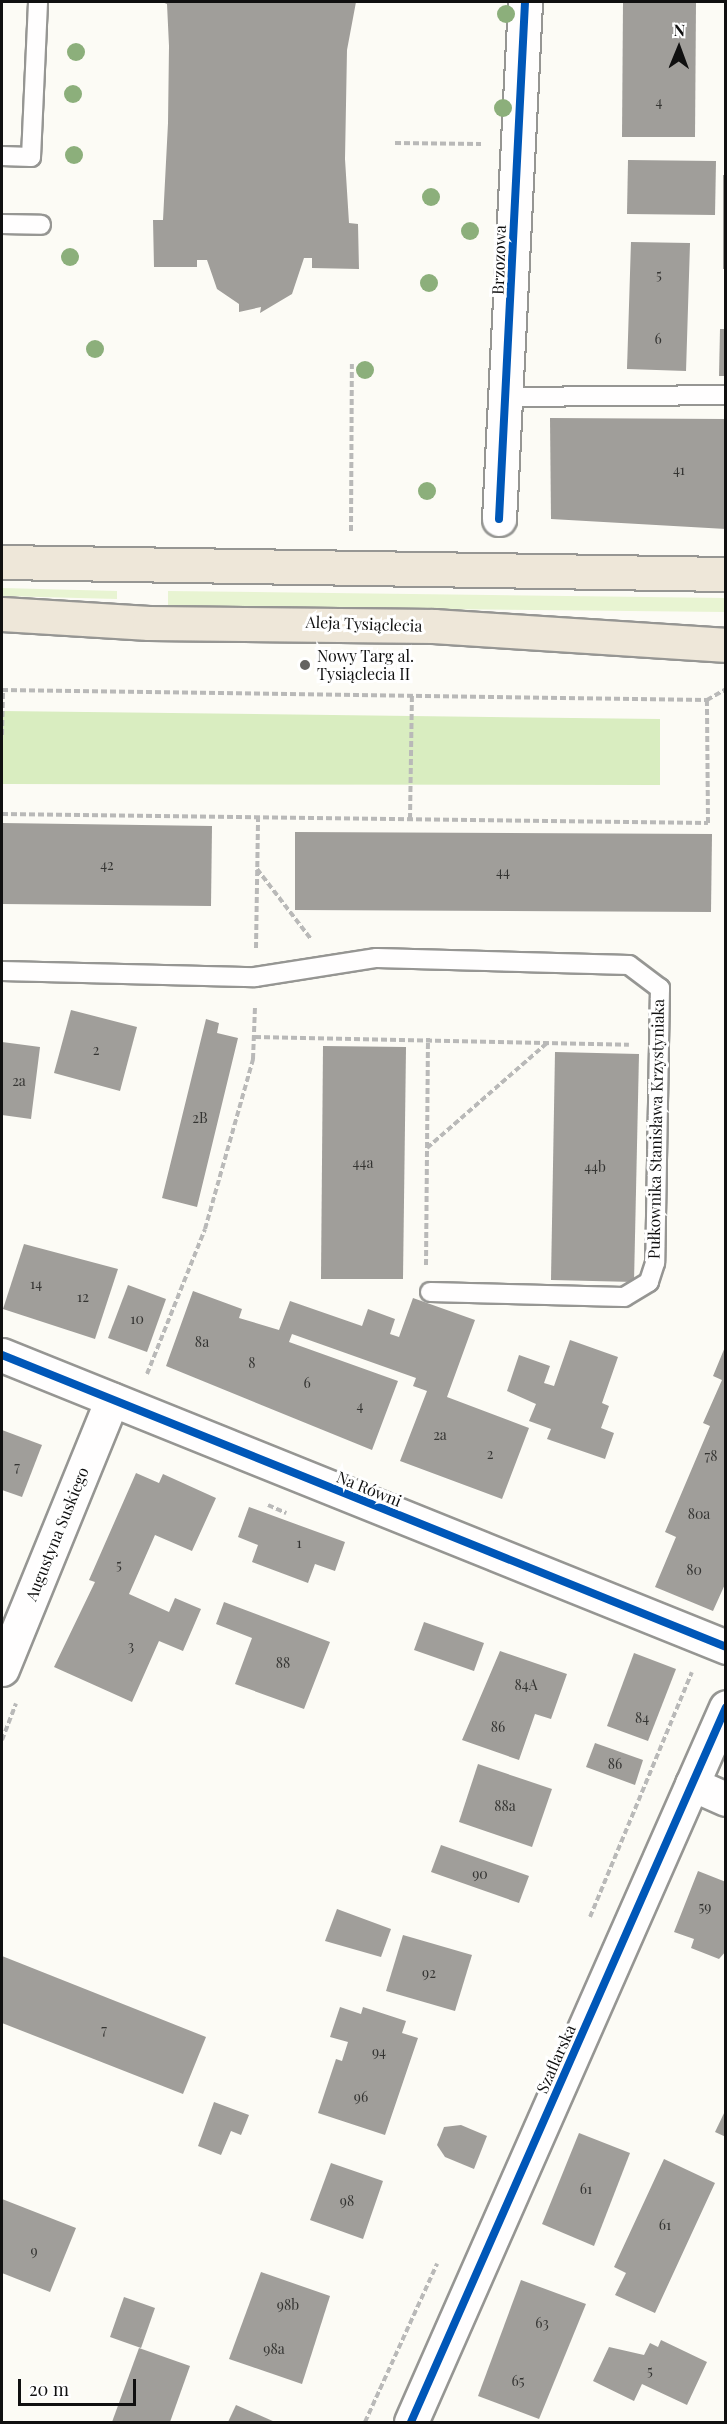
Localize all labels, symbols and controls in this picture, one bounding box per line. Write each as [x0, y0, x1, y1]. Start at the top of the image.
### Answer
north arrow [649, 18, 709, 78]
text: N [673, 19, 685, 40]
house number: 4 [656, 94, 662, 110]
street label: Brzozowa [488, 225, 510, 295]
house number: 5 [656, 267, 662, 283]
house number: 6 [654, 331, 662, 347]
house number: 41 [673, 462, 685, 478]
street label: Aleja Tysiąclecia [305, 612, 423, 636]
place label: Nowy Targ al. Tysiąclecia II [317, 646, 415, 684]
marker: Nowy Targ al. Tysiąclecia II [298, 658, 312, 672]
house number: 42 [100, 857, 114, 873]
house number: 44 [496, 864, 510, 880]
street label: Pułkownika Stanisława Krzystyniaka [644, 999, 668, 1259]
house number: 2 [93, 1042, 99, 1058]
house number: 2a [12, 1073, 26, 1089]
house number: 2B [192, 1110, 208, 1126]
house number: 44a [353, 1155, 373, 1171]
house number: 44b [584, 1159, 606, 1175]
house number: 14 [30, 1276, 42, 1292]
house number: 12 [77, 1289, 89, 1305]
house number: 10 [130, 1311, 144, 1327]
house number: 8a [195, 1334, 209, 1350]
house number: 8 [248, 1355, 256, 1371]
house number: 6 [303, 1375, 311, 1391]
house number: 4 [357, 1398, 363, 1414]
house number: 2a [433, 1427, 447, 1443]
house number: 2 [487, 1446, 493, 1462]
house number: 78 [705, 1448, 717, 1464]
house number: 7 [14, 1459, 20, 1475]
street label: Augustyna Suskiego [21, 1464, 93, 1604]
street label: Na Równi [334, 1467, 404, 1511]
house number: 80a [688, 1506, 710, 1522]
house number: 1 [296, 1535, 302, 1551]
house number: 5 [116, 1557, 122, 1573]
house number: 80 [686, 1562, 702, 1578]
house number: 3 [128, 1638, 134, 1654]
house number: 88 [276, 1655, 290, 1671]
house number: 84A [514, 1677, 538, 1693]
house number: 84 [635, 1710, 649, 1726]
house number: 86 [491, 1719, 505, 1735]
house number: 86 [608, 1756, 622, 1772]
house number: 88a [494, 1798, 516, 1814]
house number: 90 [472, 1866, 488, 1882]
house number: 59 [699, 1899, 711, 1915]
house number: 92 [422, 1965, 436, 1981]
house number: 7 [101, 2022, 107, 2038]
street label: Szaflarska [532, 2022, 580, 2096]
house number: 94 [372, 2044, 386, 2060]
house number: 96 [354, 2089, 368, 2105]
house number: 61 [580, 2181, 592, 2197]
house number: 98 [340, 2193, 354, 2209]
house number: 61 [659, 2217, 671, 2233]
house number: 9 [30, 2243, 38, 2259]
house number: 98b [277, 2297, 299, 2313]
house number: 63 [535, 2315, 549, 2331]
house number: 98a [263, 2341, 285, 2357]
house number: 5 [647, 2363, 653, 2379]
scale bar [21, 2367, 140, 2405]
house number: 65 [511, 2373, 525, 2389]
text: 20 m [29, 2377, 69, 2401]

